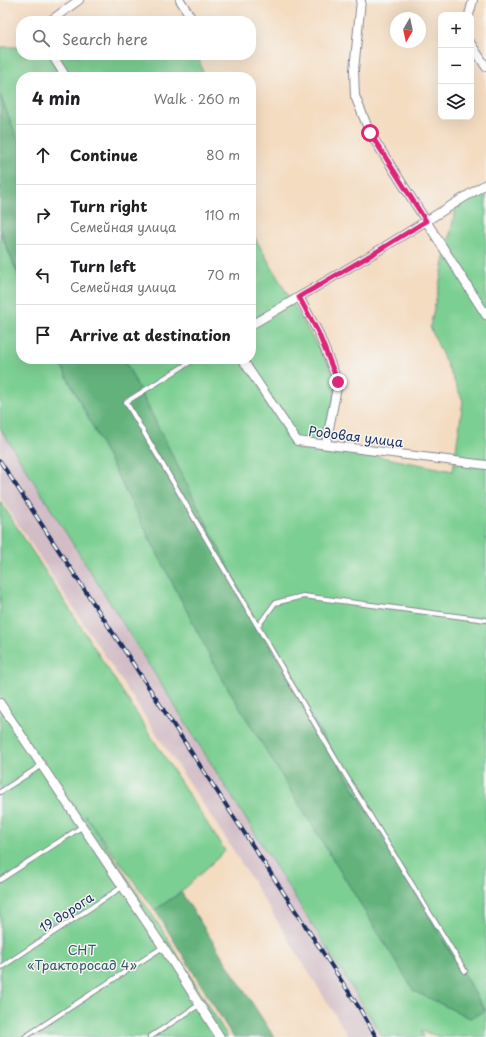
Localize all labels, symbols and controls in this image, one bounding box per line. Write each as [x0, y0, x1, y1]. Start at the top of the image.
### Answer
north arrow [390, 12, 426, 48]
map controls [438, 12, 474, 120]
button: + [438, 12, 474, 48]
search box [16, 16, 256, 60]
icon: search [30, 27, 52, 49]
text: Search here [62, 27, 148, 50]
button: − [438, 48, 474, 84]
button: layers [438, 84, 474, 120]
text: 4 min [32, 85, 80, 111]
text: Walk · 260 m [154, 89, 240, 108]
route start [361, 124, 379, 142]
text: Continue [70, 143, 138, 166]
icon: ahead [32, 144, 54, 166]
text: 80 m [206, 145, 240, 164]
text: Turn right [70, 194, 147, 217]
icon: right [32, 204, 54, 226]
text: 110 m [205, 205, 240, 224]
text: Семейная улица [70, 217, 176, 236]
text: Turn left [70, 254, 136, 277]
icon: left [32, 264, 54, 286]
text: 70 m [207, 265, 240, 284]
text: Семейная улица [70, 277, 176, 296]
text: Arrive at destination [70, 323, 231, 346]
icon: arrive [32, 324, 54, 346]
route end [329, 373, 347, 391]
street label: Родовая улица [308, 421, 405, 451]
street label: 19 дорога [35, 887, 98, 937]
park label: СНТ «Тракторосад 4» [27, 940, 137, 974]

